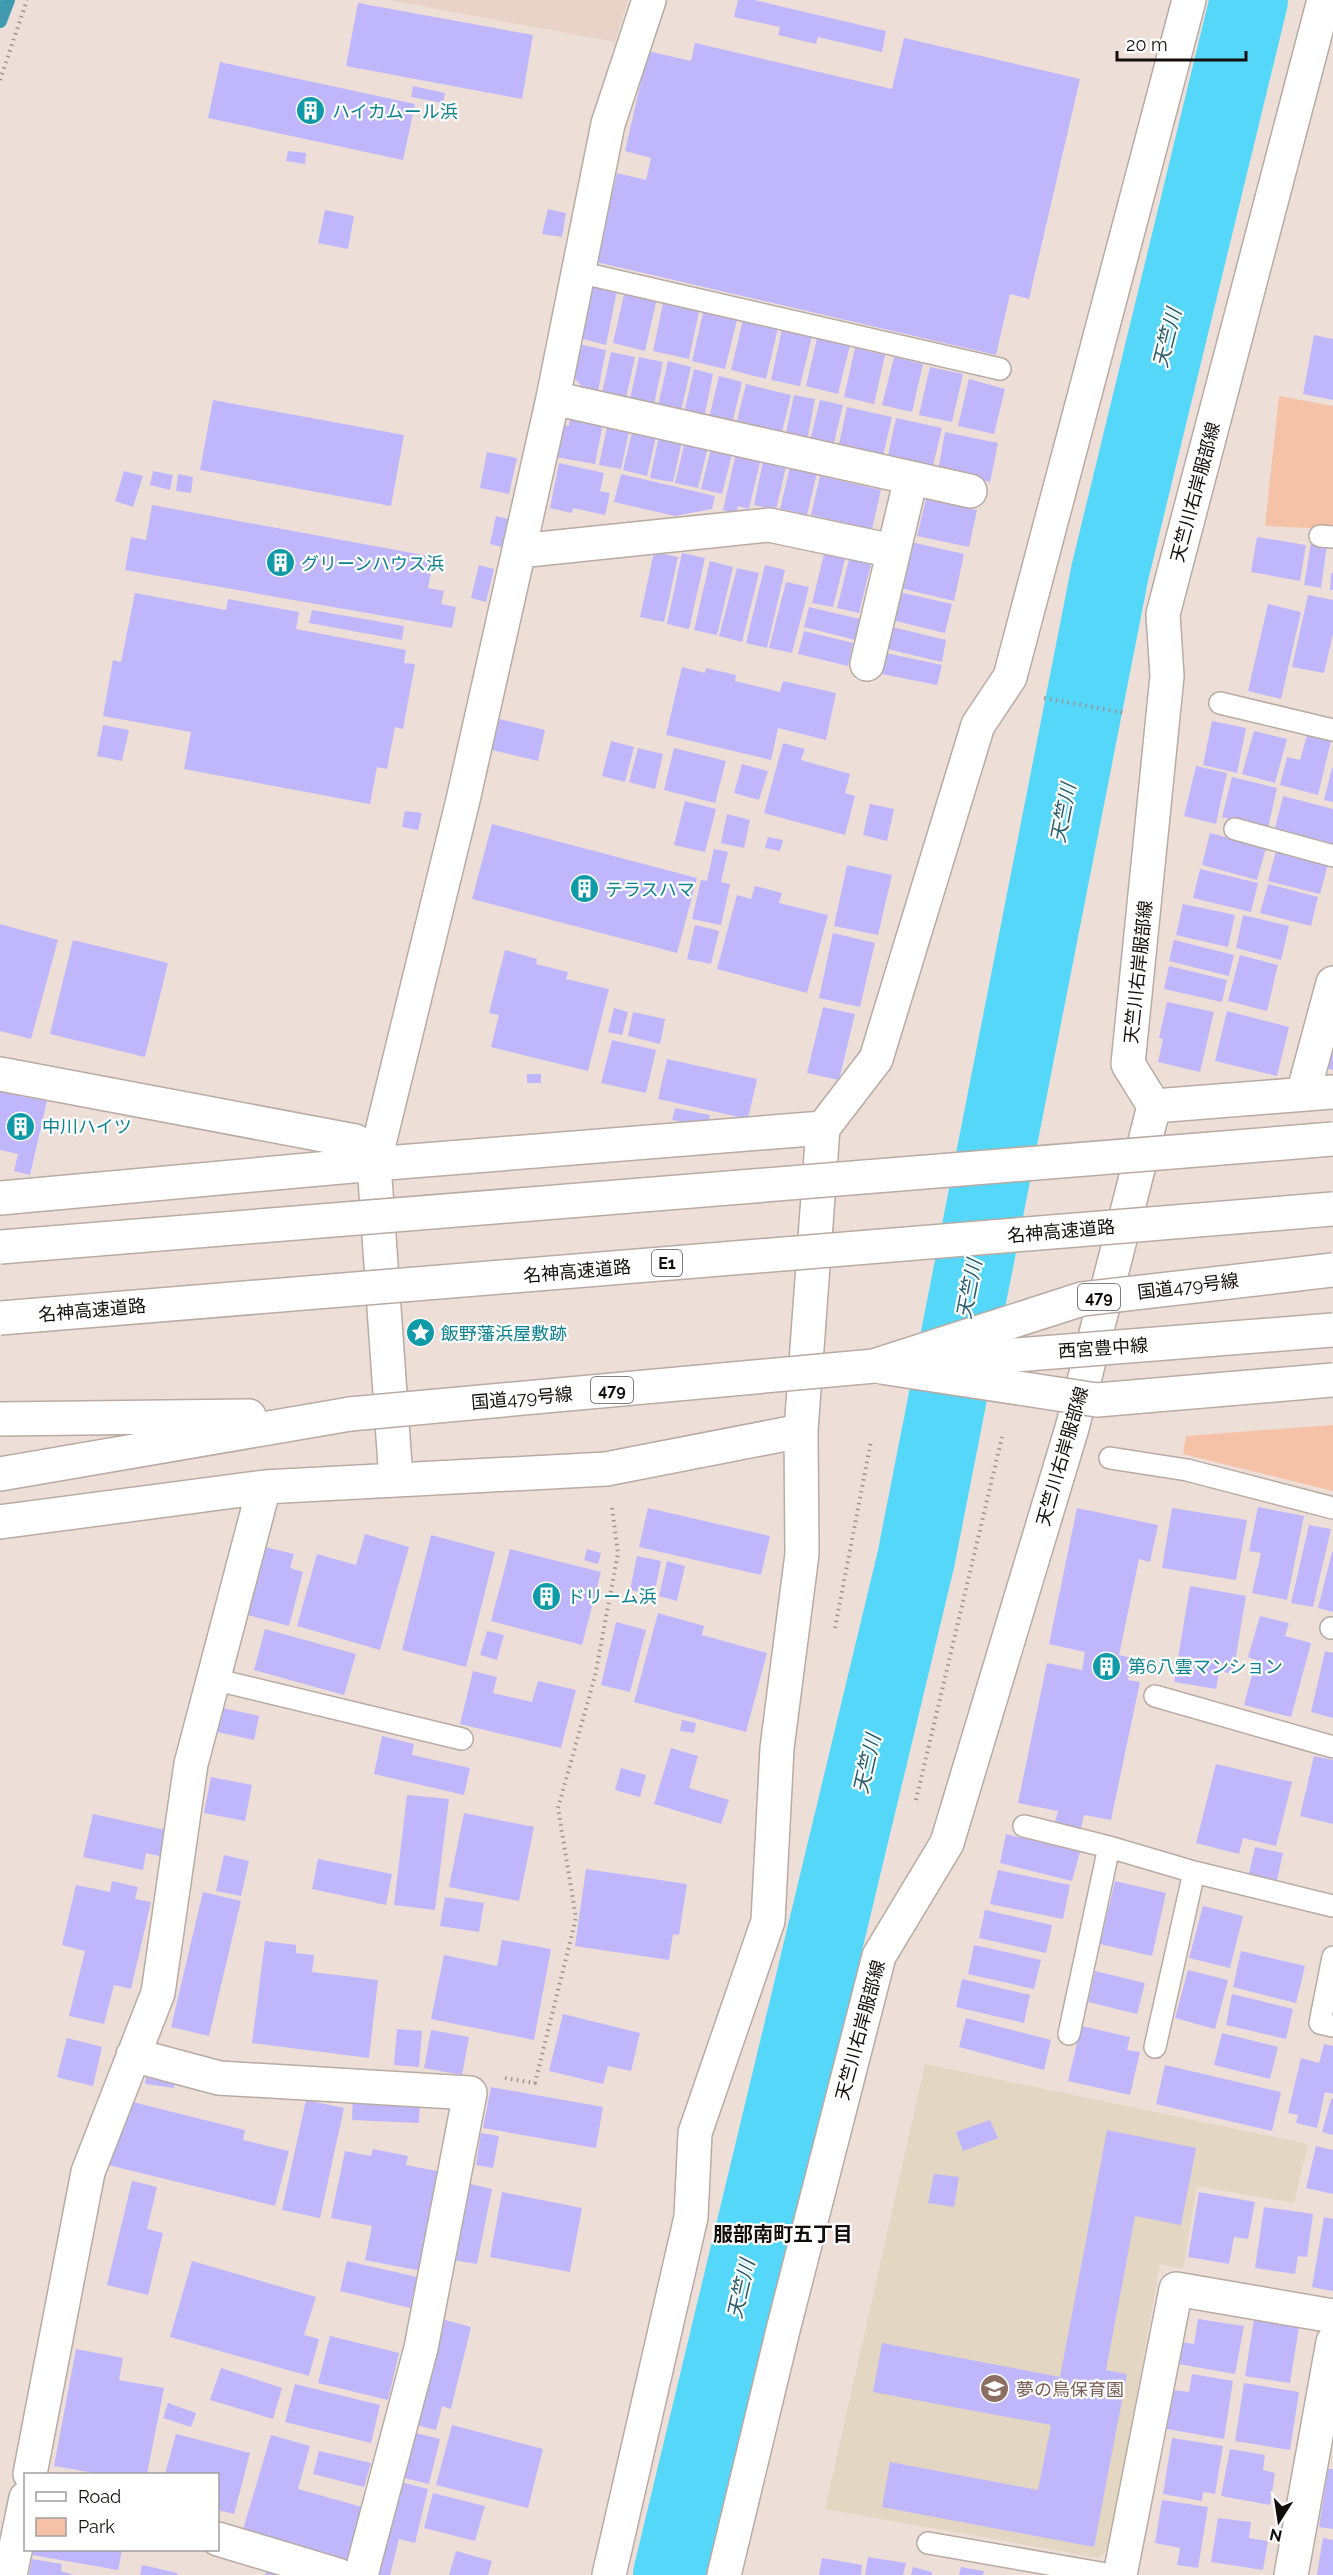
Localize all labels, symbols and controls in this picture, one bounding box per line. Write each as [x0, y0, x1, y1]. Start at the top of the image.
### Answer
scale bar [1117, 24, 1246, 62]
text: 20 m [1126, 34, 1168, 55]
building icon: ハイカムール浜 [295, 95, 327, 127]
place label: ハイカムール浜 [332, 101, 458, 122]
water label: 天竺川 [1148, 304, 1186, 370]
street label: 天竺川右岸服部線 [1166, 420, 1224, 564]
building icon: グリーンハウス浜 [264, 547, 296, 579]
place label: グリーンハウス浜 [301, 553, 444, 574]
water label: 天竺川 [1045, 779, 1081, 845]
building icon: テラスハマ [568, 873, 600, 905]
place label: テラスハマ [605, 879, 695, 900]
street label: 天竺川右岸服部線 [1120, 899, 1156, 1045]
building icon: 中川ハイツ [5, 1110, 37, 1142]
place label: 中川ハイツ [42, 1116, 132, 1137]
street label: 名神高速道路 [1006, 1216, 1116, 1246]
road number: E1 [652, 1250, 682, 1276]
water label: 天竺川 [951, 1255, 987, 1321]
street label: 名神高速道路 [522, 1256, 632, 1286]
street label: 国道479号線 [1136, 1269, 1240, 1303]
road number: 479 [1078, 1284, 1120, 1310]
street label: 名神高速道路 [37, 1295, 147, 1325]
place icon: 飯野藩浜屋敷跡 [404, 1317, 436, 1349]
place label: 飯野藩浜屋敷跡 [441, 1323, 567, 1344]
street label: 西宮豊中線 [1057, 1334, 1149, 1362]
road number: 479 [591, 1377, 633, 1403]
street label: 国道479号線 [470, 1383, 574, 1413]
street label: 天竺川右岸服部線 [1032, 1384, 1092, 1528]
building icon: ドリーム浜 [530, 1580, 562, 1612]
place label: ドリーム浜 [567, 1586, 656, 1607]
building icon: 第6八雲マンション [1091, 1650, 1123, 1682]
place label: 第6八雲マンション [1128, 1656, 1283, 1677]
water label: 天竺川 [849, 1730, 886, 1796]
street label: 天竺川右岸服部線 [831, 1958, 889, 2102]
district label: 服部南町五丁目 [713, 2222, 853, 2246]
water label: 天竺川 [723, 2255, 760, 2321]
school or university icon: 夢の鳥保育園 [979, 2373, 1011, 2405]
place label: 夢の鳥保育園 [1016, 2379, 1124, 2400]
legend [24, 2473, 219, 2551]
text: Road [78, 2486, 121, 2507]
north arrow [1249, 2491, 1309, 2551]
text: Park [78, 2516, 115, 2537]
text: N [1268, 2525, 1284, 2546]

